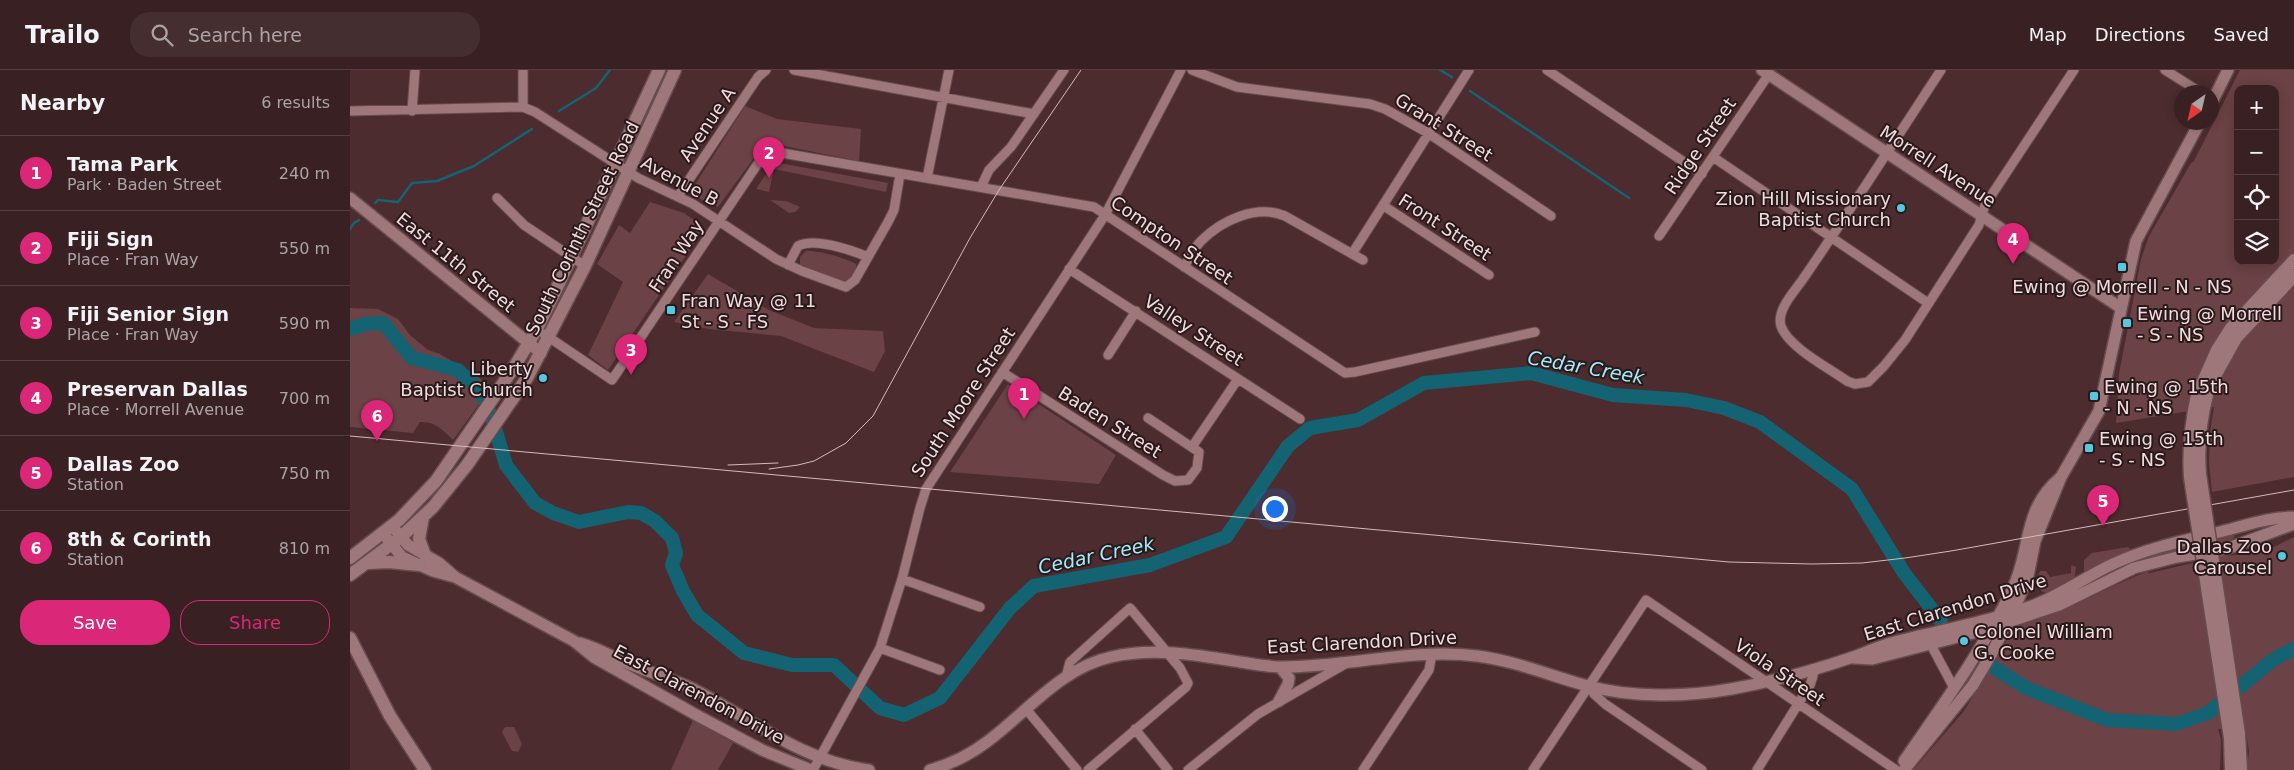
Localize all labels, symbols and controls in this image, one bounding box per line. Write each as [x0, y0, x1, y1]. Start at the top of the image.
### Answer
search box [130, 12, 480, 57]
text: Trailo [25, 21, 100, 49]
icon: search [148, 21, 176, 49]
text: Search here [188, 24, 302, 46]
text: Map [2029, 24, 2067, 45]
text: Directions [2095, 24, 2185, 45]
text: Saved [2213, 24, 2269, 45]
street label: Avenue A [675, 82, 740, 165]
north arrow [2174, 85, 2219, 130]
map controls [2234, 85, 2279, 265]
button: + [2234, 85, 2279, 130]
street label: Grant Street [1391, 89, 1497, 165]
text: Nearby [20, 91, 105, 115]
text: 6 results [261, 93, 330, 112]
street label: Ridge Street [1660, 94, 1740, 198]
street label: South Corinth Street Road [521, 118, 643, 338]
street label: Morrell Avenue [1876, 121, 2000, 211]
button: − [2234, 130, 2279, 175]
pin: 2 [753, 137, 785, 178]
street label: Avenue B [638, 152, 722, 210]
text: Tama Park [67, 153, 178, 175]
text: 1 [30, 164, 42, 183]
text: 240 m [279, 164, 330, 183]
text: Park · Baden Street [67, 175, 221, 194]
button: locate [2234, 175, 2279, 220]
place label: Zion Hill Missionary Baptist Church [1715, 188, 1891, 230]
street label: Front Street [1395, 189, 1495, 265]
street label: Compton Street [1107, 191, 1237, 289]
marker: Zion Hill Missionary Baptist Church [1895, 202, 1907, 214]
street label: East 11th Street [393, 208, 519, 316]
street label: Fran Way [644, 215, 708, 296]
button: layers [2234, 220, 2279, 265]
pin: 4 [1997, 223, 2029, 264]
text: Fiji Sign [67, 228, 153, 250]
text: 2 [30, 239, 42, 258]
text: 550 m [279, 239, 330, 258]
text: Place · Fran Way [67, 250, 199, 269]
marker: Ewing @ Morrell - N - NS [2116, 261, 2128, 273]
place label: Ewing @ Morrell - N - NS [2012, 276, 2232, 297]
place label: Fran Way @ 11 St - S - FS [681, 290, 816, 332]
street label: Valley Street [1140, 290, 1248, 370]
text: Fiji Senior Sign [67, 303, 229, 325]
place label: Ewing @ Morrell - S - NS [2137, 303, 2282, 345]
marker: Fran Way @ 11 St - S - FS [665, 304, 677, 316]
text: 3 [30, 314, 42, 333]
text: 590 m [279, 314, 330, 333]
marker: Ewing @ Morrell - S - NS [2121, 317, 2133, 329]
street label: South Moore Street [907, 323, 1019, 481]
text: Place · Fran Way [67, 325, 199, 344]
pin: 3 [615, 334, 647, 375]
water label: Cedar Creek [1526, 346, 1647, 388]
place label: Liberty Baptist Church [400, 358, 533, 400]
marker: Liberty Baptist Church [537, 372, 549, 384]
place label: Ewing @ 15th - N - NS [2104, 376, 2229, 418]
text: Preservan Dallas [67, 378, 248, 400]
pin: 1 [1008, 378, 1040, 419]
street label: Baden Street [1055, 382, 1165, 462]
text: 4 [30, 389, 42, 408]
text: 700 m [279, 389, 330, 408]
marker: Ewing @ 15th - N - NS [2088, 390, 2100, 402]
text: Place · Morrell Avenue [67, 400, 244, 419]
pin: 6 [361, 400, 393, 441]
place label: Ewing @ 15th - S - NS [2099, 428, 2224, 470]
marker: Ewing @ 15th - S - NS [2083, 442, 2095, 454]
text: Dallas Zoo [67, 453, 179, 475]
text: 5 [30, 464, 42, 483]
text: 750 m [279, 464, 330, 483]
text: Station [67, 475, 124, 494]
pin: 5 [2087, 485, 2119, 526]
your location [1262, 496, 1288, 522]
text: 8th & Corinth [67, 528, 212, 550]
water label: Cedar Creek [1036, 532, 1157, 578]
place label: Dallas Zoo Carousel [2177, 536, 2272, 578]
text: 6 [30, 539, 42, 558]
text: 810 m [279, 539, 330, 558]
text: Station [67, 550, 124, 569]
marker: Dallas Zoo Carousel [2276, 550, 2288, 562]
street label: East Clarendon Drive [1861, 569, 2049, 645]
button: Save [20, 600, 170, 645]
button: Share [180, 600, 330, 645]
place label: Colonel William G. Cooke [1974, 621, 2113, 663]
street label: East Clarendon Drive [1266, 627, 1458, 657]
street label: Viola Street [1731, 634, 1829, 710]
marker: Colonel William G. Cooke [1958, 635, 1970, 647]
street label: East Clarendon Drive [610, 640, 788, 748]

